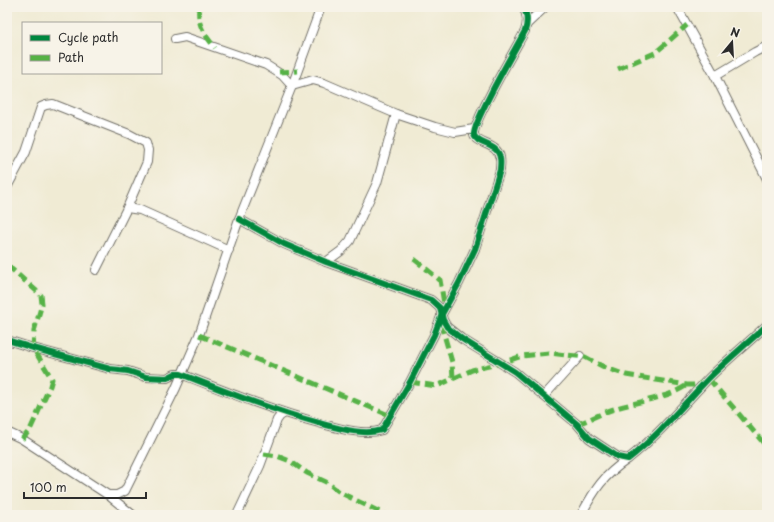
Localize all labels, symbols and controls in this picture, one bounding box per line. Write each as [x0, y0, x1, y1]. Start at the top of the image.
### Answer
legend [22, 22, 162, 74]
north arrow [712, 22, 752, 62]
text: N [728, 23, 742, 42]
text: Cycle path [58, 28, 119, 46]
text: Path [58, 48, 84, 66]
scale bar [24, 474, 146, 500]
text: 100 m [30, 478, 67, 496]

